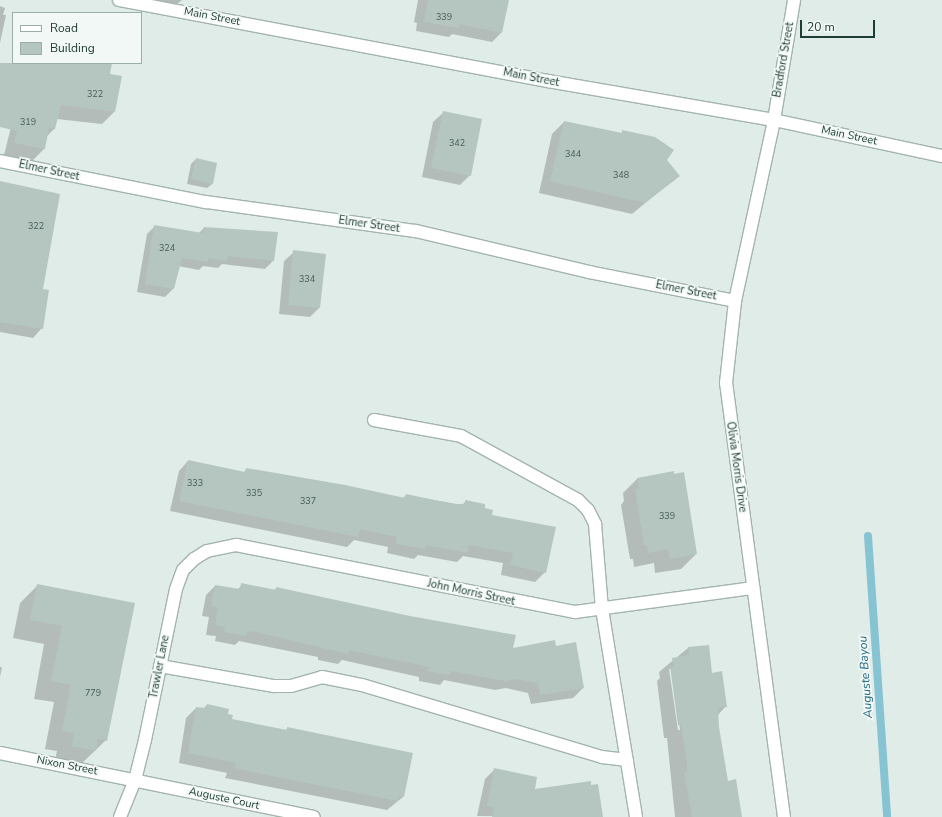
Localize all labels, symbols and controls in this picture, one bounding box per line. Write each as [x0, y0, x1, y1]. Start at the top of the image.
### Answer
street label: Main Street [183, 5, 241, 29]
legend [12, 12, 142, 64]
house number: 339 [436, 12, 452, 22]
scale bar [802, 12, 877, 38]
text: 20 m [807, 19, 835, 35]
text: Road [50, 20, 78, 36]
street label: Bradford Street [771, 21, 797, 99]
text: Building [50, 40, 95, 56]
street label: Main Street [502, 66, 560, 90]
house number: 322 [87, 89, 103, 99]
house number: 319 [20, 117, 36, 127]
street label: Main Street [820, 124, 878, 148]
house number: 342 [449, 138, 465, 148]
house number: 344 [565, 149, 581, 159]
street label: Elmer Street [17, 158, 81, 184]
house number: 348 [613, 170, 629, 180]
street label: Elmer Street [338, 214, 400, 236]
house number: 322 [28, 221, 44, 231]
house number: 324 [159, 243, 175, 253]
house number: 334 [299, 274, 315, 284]
street label: Elmer Street [654, 279, 718, 303]
street label: Olivia Morris Drive [723, 421, 749, 513]
house number: 333 [187, 478, 203, 488]
house number: 335 [246, 488, 262, 498]
house number: 337 [300, 496, 316, 506]
house number: 339 [659, 511, 675, 521]
street label: John Morris Street [426, 577, 516, 609]
street label: Trawler Lane [147, 634, 173, 700]
water label: Auguste Bayou [856, 635, 876, 719]
house number: 779 [85, 688, 101, 698]
street label: Nixon Street [36, 754, 98, 778]
street label: Auguste Court [187, 785, 261, 813]

